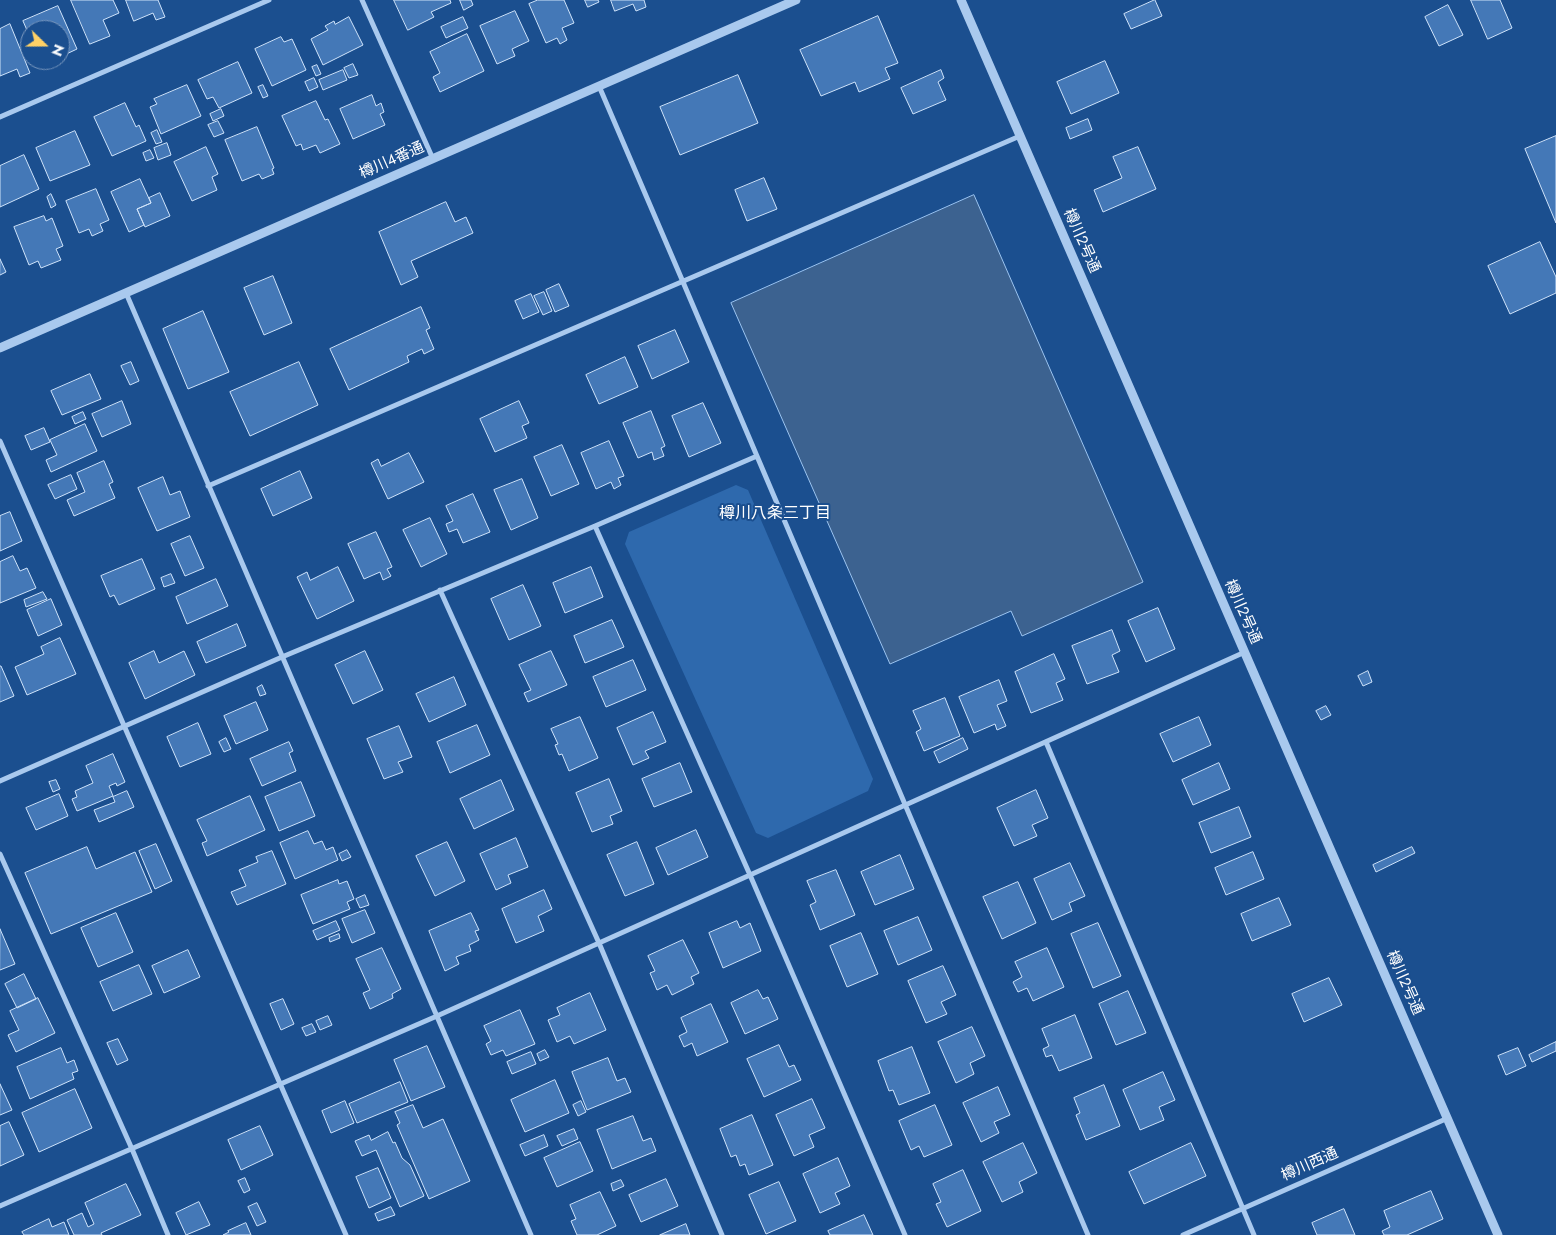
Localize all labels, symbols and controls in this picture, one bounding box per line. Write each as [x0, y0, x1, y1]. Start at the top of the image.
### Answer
north arrow [20, 20, 70, 70]
text: N [47, 41, 69, 59]
street label: 樽川4番通 [357, 139, 427, 183]
street label: 樽川2号通 [1059, 206, 1103, 276]
district label: 樽川八条三丁目 [719, 504, 831, 524]
street label: 樽川2号通 [1220, 577, 1264, 647]
street label: 樽川2号通 [1382, 948, 1426, 1018]
street label: 樽川西通 [1279, 1145, 1341, 1185]

